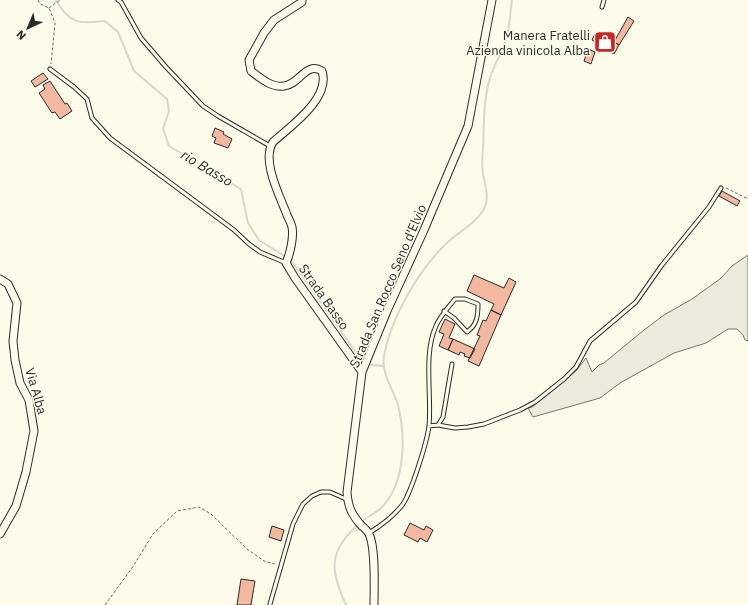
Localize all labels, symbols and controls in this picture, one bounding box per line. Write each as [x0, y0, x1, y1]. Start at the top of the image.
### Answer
north arrow [8, 8, 48, 48]
text: N [13, 27, 29, 43]
place label: Manera Fratelli Azienda vinicola Alba [466, 27, 590, 59]
shop icon: Manera Fratelli Azienda vinicola Alba [592, 29, 618, 55]
water label: rio Basso [178, 145, 237, 191]
street label: Strada San Rocco Seno d'Elvio [346, 202, 430, 370]
street label: Strada Basso [295, 261, 353, 333]
street label: Via Alba [21, 366, 51, 416]

